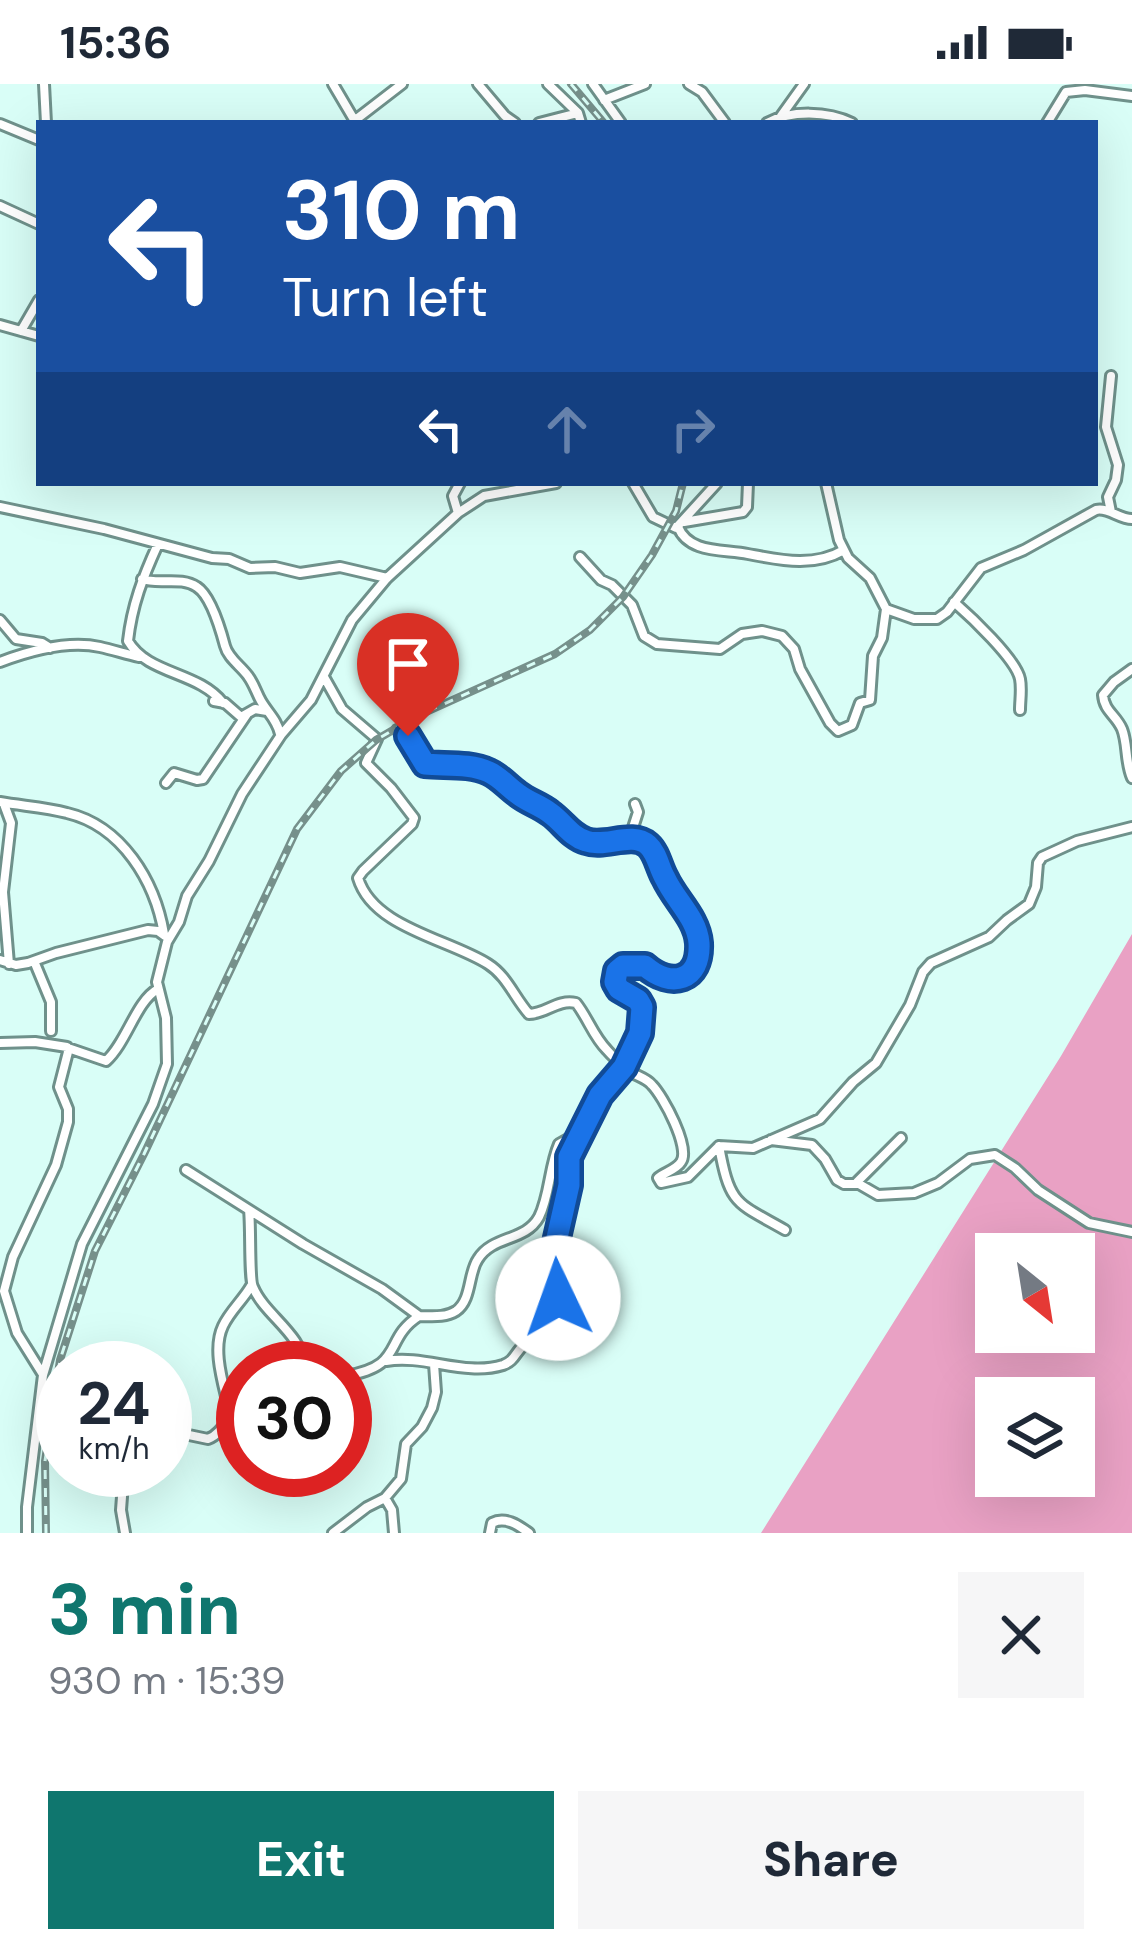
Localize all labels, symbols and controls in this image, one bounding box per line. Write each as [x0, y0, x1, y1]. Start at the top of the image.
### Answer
text: 15:36 [60, 13, 171, 72]
text: 310 m [282, 156, 521, 265]
icon: left [84, 168, 240, 324]
text: Turn left [282, 262, 488, 333]
icon: left [408, 396, 474, 462]
icon: ahead [534, 396, 600, 462]
icon: right [660, 396, 726, 462]
pin [357, 613, 459, 736]
icon: arrive [375, 631, 441, 697]
north arrow [975, 1233, 1095, 1353]
map controls [975, 1233, 1095, 1497]
position arrow [495, 1235, 621, 1361]
speed limit sign: 30 [216, 1341, 372, 1497]
text: 24 [77, 1364, 151, 1443]
button: layers [975, 1377, 1095, 1497]
text: km/h [79, 1429, 149, 1468]
text: 3 min [48, 1563, 241, 1656]
button: close [958, 1572, 1084, 1698]
text: 930 m · 15:39 [48, 1655, 285, 1706]
button: Exit [48, 1791, 554, 1929]
button: Share [578, 1791, 1084, 1929]

